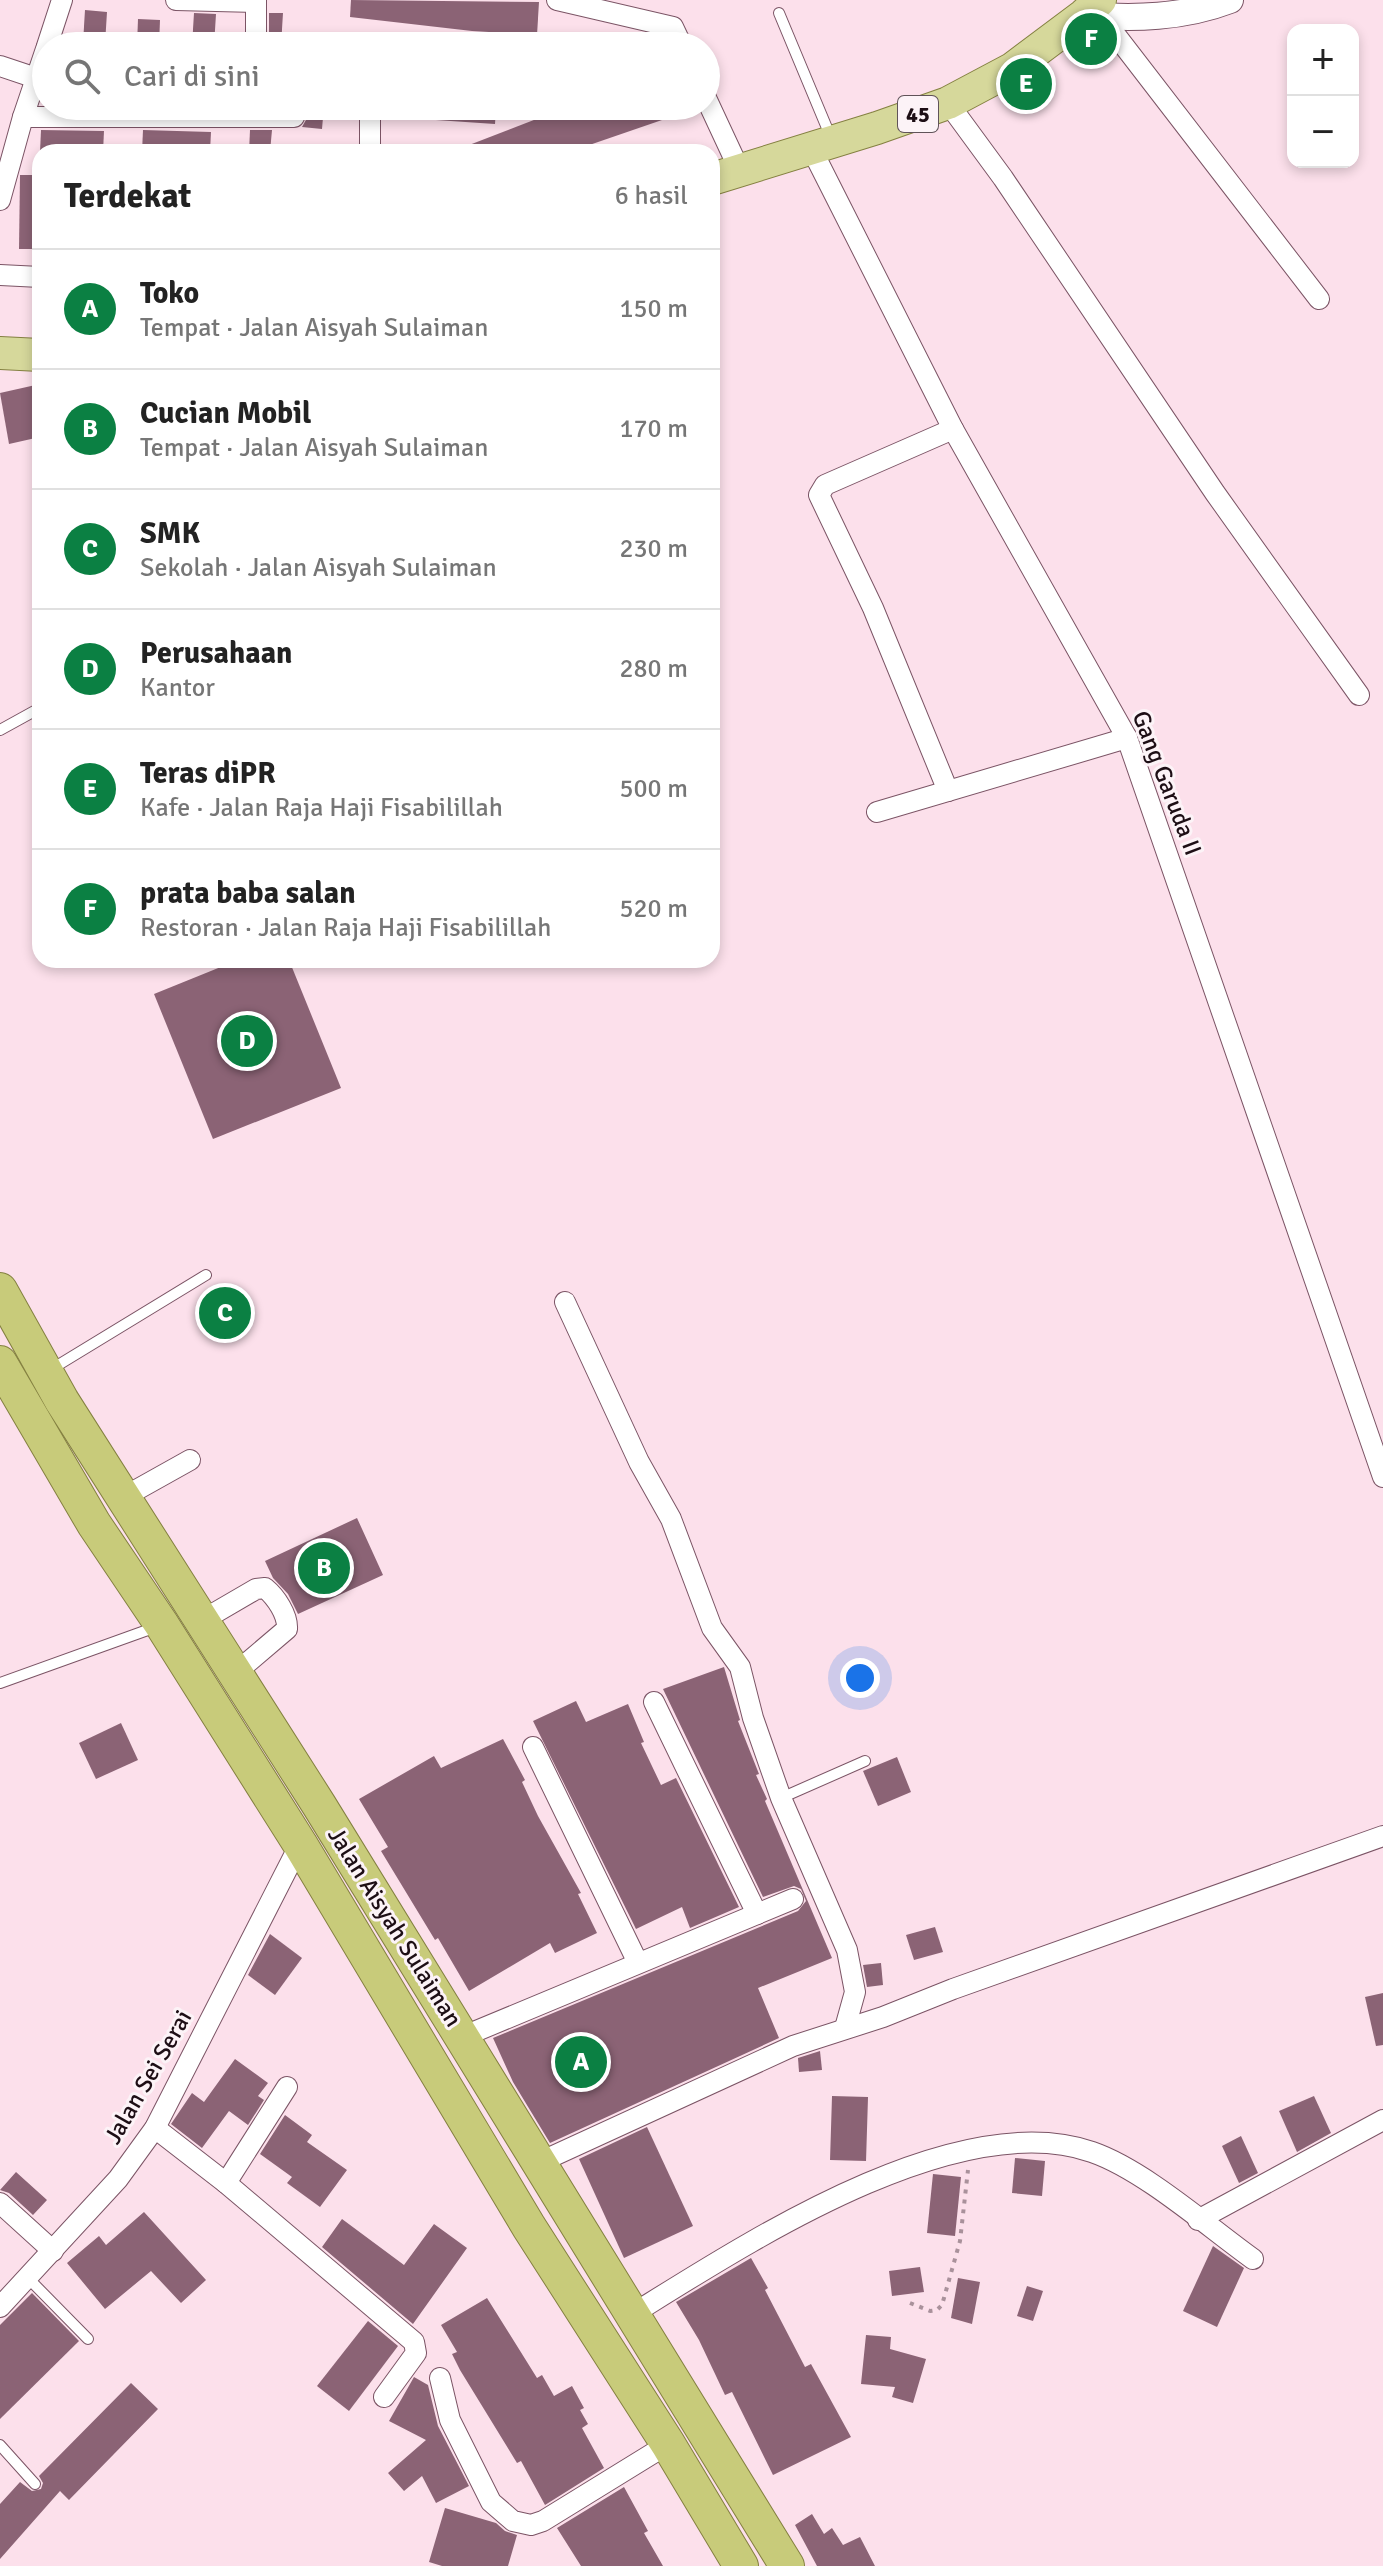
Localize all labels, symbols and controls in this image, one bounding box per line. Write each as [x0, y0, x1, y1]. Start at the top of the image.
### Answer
pin: F [1065, 9, 1117, 69]
map controls [1287, 24, 1359, 168]
button: + [1287, 24, 1359, 96]
search box [32, 32, 720, 120]
icon: search [60, 54, 104, 98]
pin: E [1000, 54, 1052, 114]
text: Cari di sini [124, 58, 260, 95]
road number: 45 [898, 96, 938, 132]
button: − [1287, 96, 1359, 168]
text: Terdekat [64, 175, 191, 217]
text: 6 hasil [615, 180, 688, 212]
text: Toko [140, 275, 199, 312]
text: A [82, 293, 98, 325]
text: 150 m [619, 293, 688, 325]
text: Tempat · Jalan Aisyah Sulaiman [140, 312, 488, 344]
text: Cucian Mobil [140, 395, 311, 432]
text: B [82, 413, 98, 445]
text: 170 m [619, 413, 688, 445]
text: Tempat · Jalan Aisyah Sulaiman [140, 432, 488, 464]
text: SMK [140, 515, 200, 552]
text: C [82, 533, 98, 565]
text: 230 m [619, 533, 688, 565]
text: Sekolah · Jalan Aisyah Sulaiman [140, 552, 497, 584]
text: Perusahaan [140, 635, 292, 672]
text: D [81, 653, 99, 685]
text: 280 m [619, 653, 688, 685]
text: Kantor [140, 672, 215, 704]
street label: Gang Garuda II [1126, 706, 1208, 860]
text: Teras diPR [140, 755, 276, 792]
text: E [83, 773, 97, 805]
text: 500 m [619, 773, 688, 805]
text: Kafe · Jalan Raja Haji Fisabilillah [140, 792, 503, 824]
text: prata baba salan [140, 875, 356, 912]
text: F [83, 893, 97, 925]
text: 520 m [619, 893, 688, 925]
text: Restoran · Jalan Raja Haji Fisabilillah [140, 912, 551, 944]
pin: D [221, 1011, 273, 1071]
pin: C [199, 1283, 251, 1343]
pin: B [298, 1538, 350, 1598]
your location [840, 1658, 880, 1698]
street label: Jalan Aisyah Sulaiman [321, 1822, 469, 2032]
street label: Jalan Sei Serai [98, 2005, 198, 2149]
pin: A [555, 2032, 607, 2092]

